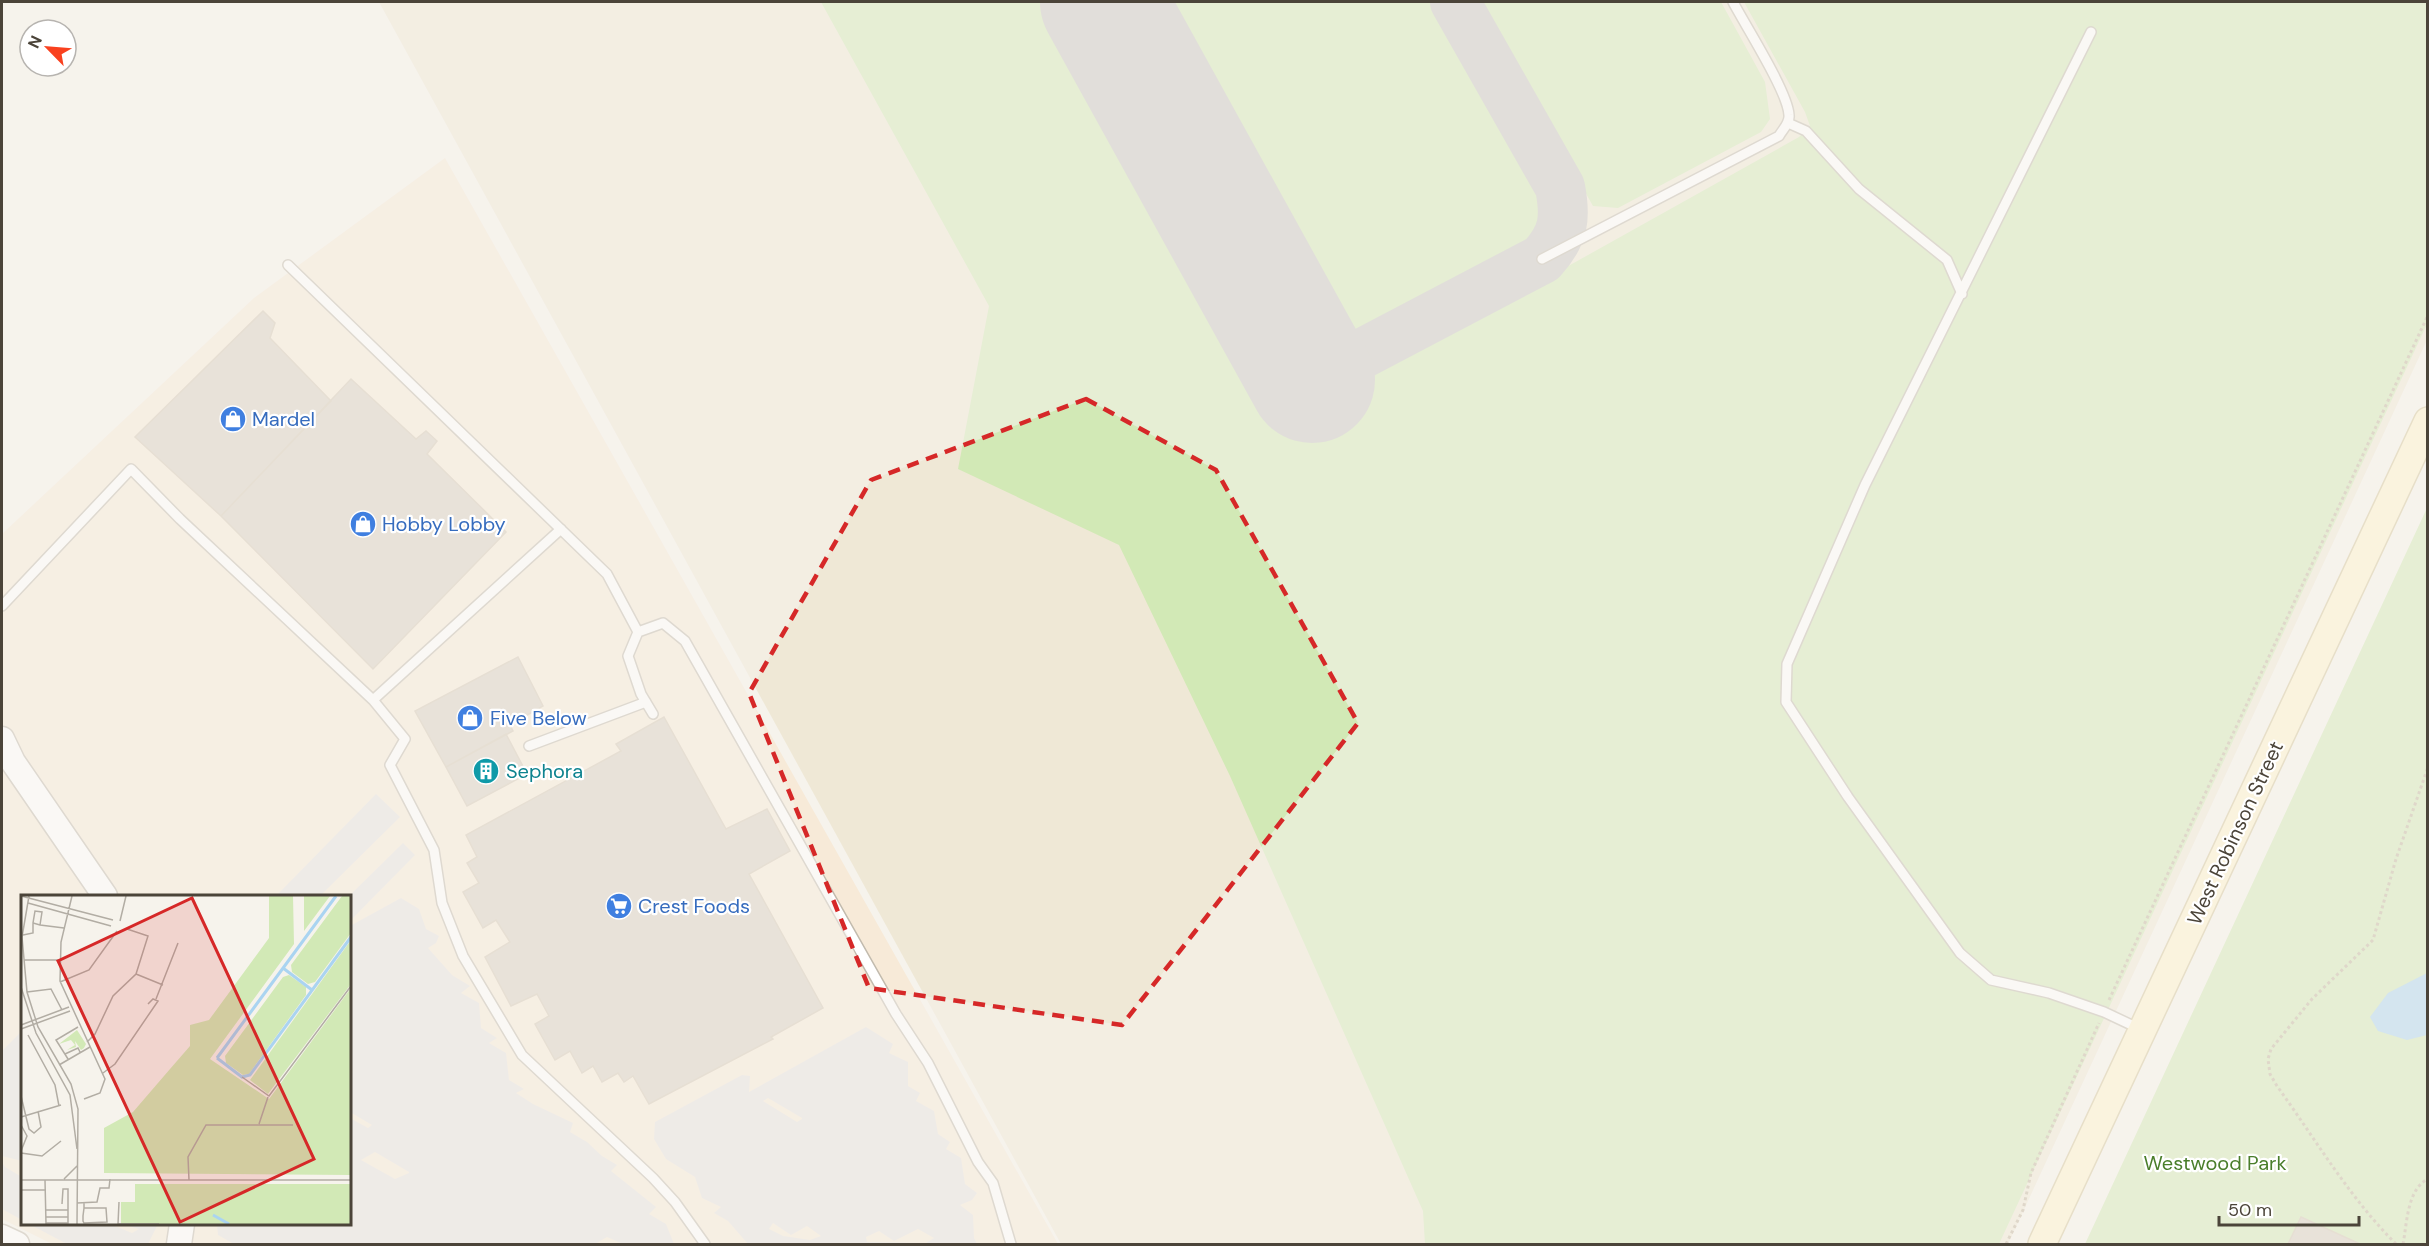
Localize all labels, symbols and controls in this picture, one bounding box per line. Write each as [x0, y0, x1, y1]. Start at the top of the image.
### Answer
north arrow [18, 18, 78, 78]
text: N [23, 32, 47, 52]
shop icon: Mardel [218, 404, 248, 434]
place label: Mardel [252, 406, 315, 432]
shop icon: Hobby Lobby [348, 509, 378, 539]
place label: Hobby Lobby [382, 511, 506, 537]
shop icon: Five Below [455, 703, 485, 733]
place label: Five Below [490, 705, 587, 731]
street label: West Robinson Street [2181, 737, 2289, 929]
building icon: Sephora [471, 756, 501, 786]
place label: Sephora [506, 758, 583, 784]
supermarket icon: Crest Foods [604, 891, 634, 921]
place label: Crest Foods [638, 893, 750, 919]
inset map [21, 895, 351, 1225]
park label: Westwood Park [2143, 1150, 2287, 1176]
scale bar [2219, 1189, 2358, 1227]
text: 50 m [2228, 1198, 2272, 1222]

